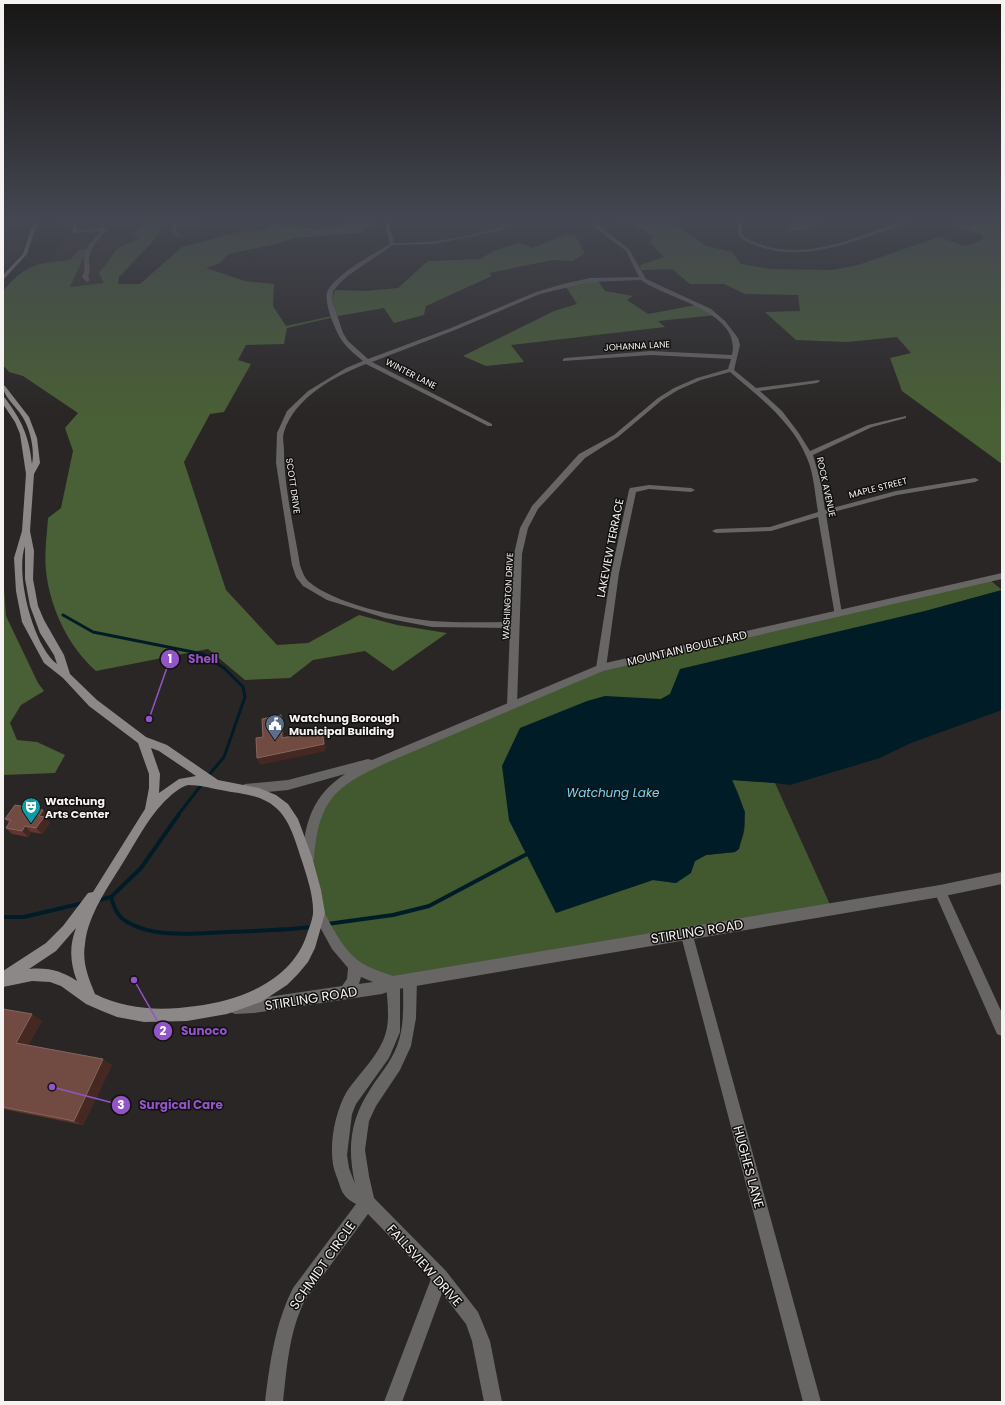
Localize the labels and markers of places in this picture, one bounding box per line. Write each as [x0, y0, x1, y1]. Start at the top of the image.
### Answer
callout: Shell [160, 647, 226, 671]
place label: Watchung Borough Municipal Building [289, 710, 399, 739]
public building icon: Watchung Borough Municipal Building [264, 713, 286, 741]
place label: Watchung Arts Center [45, 793, 110, 822]
theatre icon: Watchung Arts Center [20, 796, 42, 824]
callout: Sunoco [153, 1019, 235, 1043]
callout: Surgical Care [111, 1093, 231, 1117]

